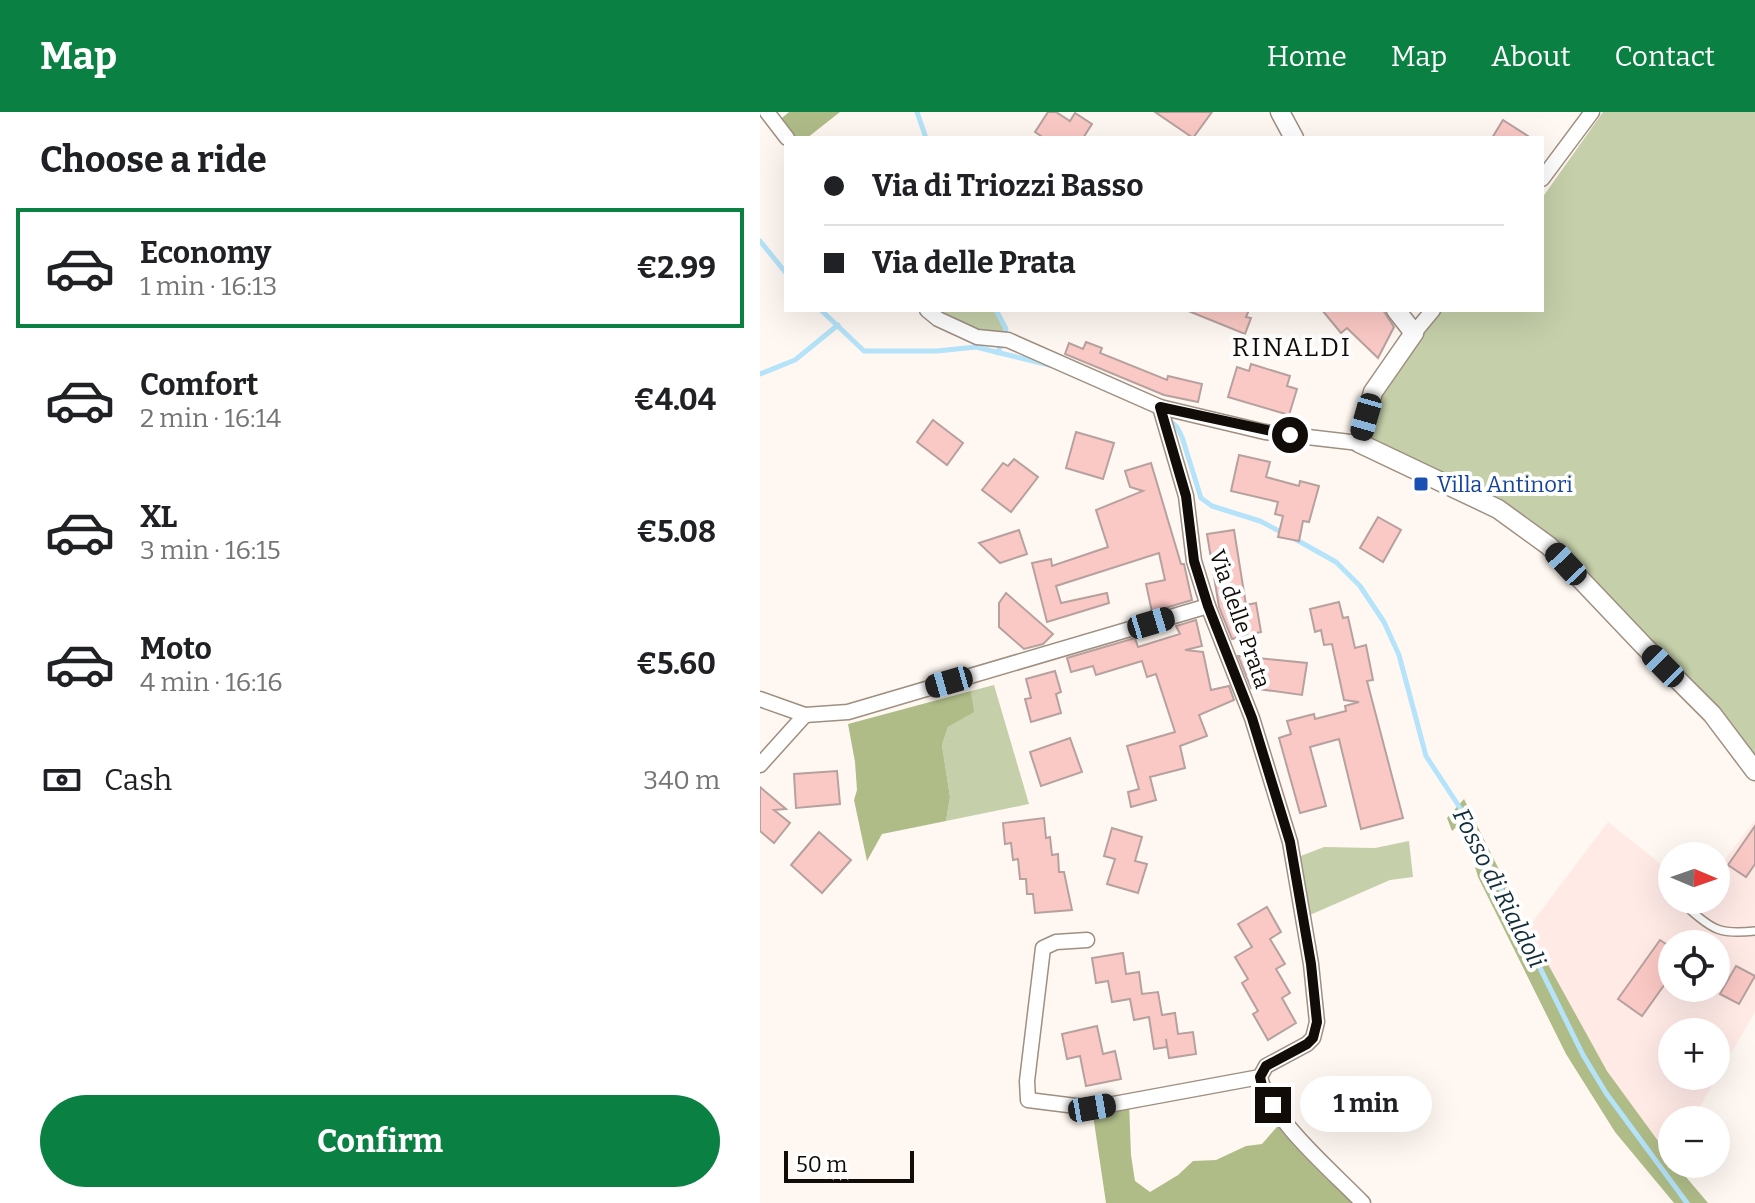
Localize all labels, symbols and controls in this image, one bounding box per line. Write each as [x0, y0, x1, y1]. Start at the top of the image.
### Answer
text: Map [40, 33, 117, 79]
text: Home [1267, 40, 1347, 73]
text: Map [1391, 40, 1447, 73]
text: About [1491, 40, 1571, 73]
text: Contact [1615, 40, 1715, 73]
text: Choose a ride [40, 138, 267, 182]
text: Via di Triozzi Basso [872, 168, 1144, 204]
icon: car [44, 232, 116, 304]
text: Economy [140, 235, 271, 271]
text: Via delle Prata [872, 245, 1075, 281]
text: €2.99 [637, 250, 716, 286]
text: 1 min · 16:13 [140, 271, 277, 302]
district label: RINALDI [1232, 332, 1352, 363]
icon: car [44, 364, 116, 436]
text: Comfort [140, 367, 258, 403]
text: €4.04 [634, 382, 716, 418]
car [1348, 391, 1384, 443]
text: 2 min · 16:14 [140, 403, 281, 434]
route start [1272, 417, 1308, 453]
place label: Villa Antinori [1437, 471, 1573, 498]
marker: Villa Antinori [1412, 475, 1430, 493]
icon: car [44, 496, 116, 568]
text: XL [140, 499, 177, 535]
text: €5.08 [637, 514, 716, 550]
text: 3 min · 16:15 [140, 535, 281, 566]
car [1541, 538, 1591, 590]
street label: Via delle Prata [1204, 546, 1276, 692]
car [1125, 605, 1177, 641]
icon: car [44, 628, 116, 700]
text: Moto [140, 631, 212, 667]
car [1638, 641, 1688, 691]
text: €5.60 [636, 646, 716, 682]
car [923, 664, 975, 700]
text: 4 min · 16:16 [140, 667, 282, 698]
icon: cash [40, 758, 84, 802]
text: Cash [104, 762, 172, 798]
text: 340 m [643, 765, 720, 796]
water label: Fosso di Rialdoli [1447, 804, 1551, 972]
north arrow [1658, 842, 1730, 914]
map controls [1658, 842, 1730, 1178]
button: locate [1658, 930, 1730, 1002]
button: + [1658, 1018, 1730, 1090]
callout: 1 min [1301, 1077, 1433, 1133]
route end [1255, 1087, 1291, 1123]
text: 1 min [1333, 1088, 1399, 1119]
car [1066, 1092, 1118, 1124]
button: Confirm [40, 1095, 720, 1187]
button: − [1658, 1106, 1730, 1178]
scale bar [784, 1147, 914, 1183]
text: 50 m [796, 1151, 847, 1178]

